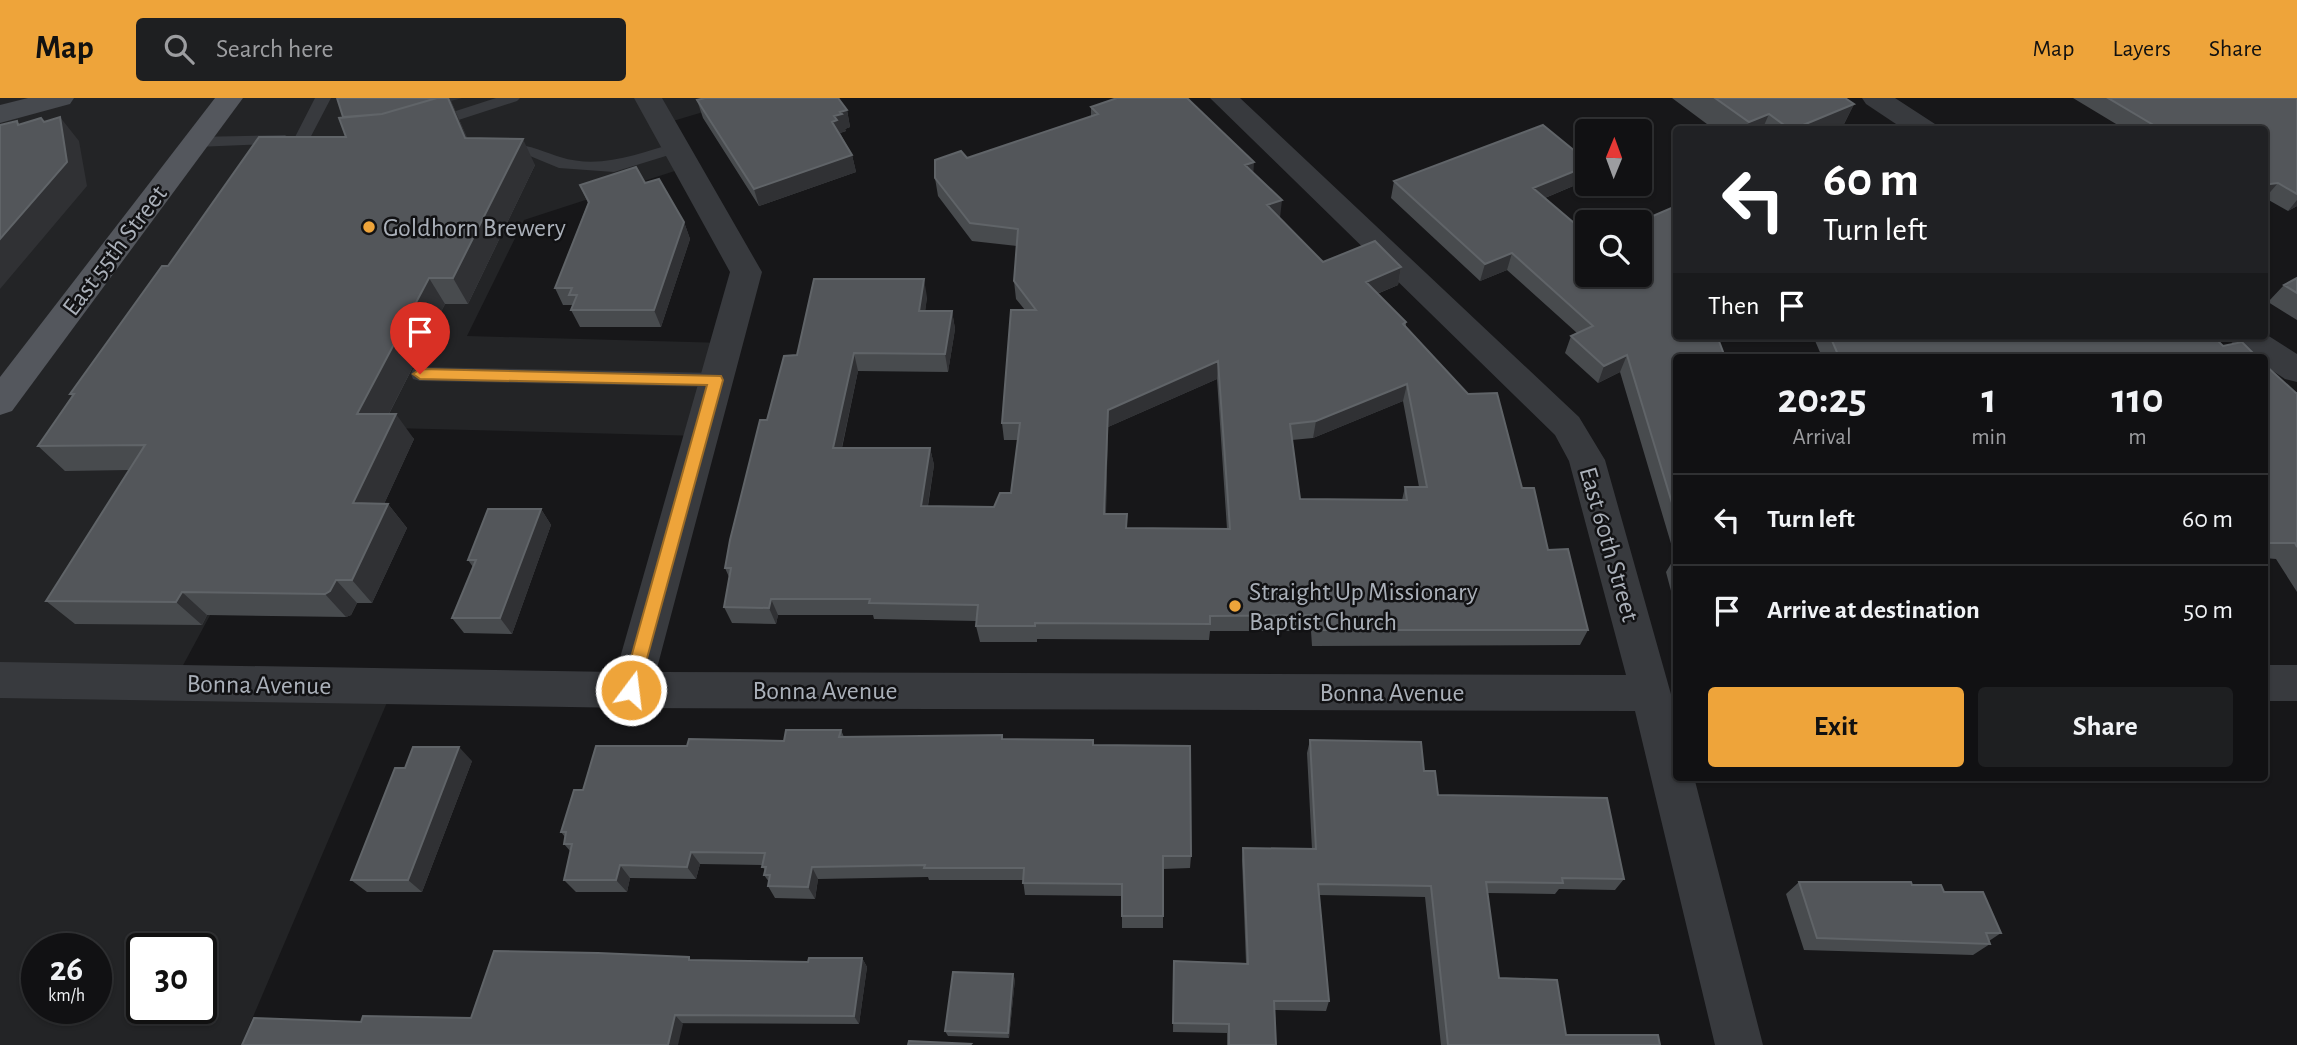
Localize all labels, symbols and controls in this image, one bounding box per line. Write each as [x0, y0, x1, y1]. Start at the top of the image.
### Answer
search box [136, 18, 626, 81]
icon: search [160, 30, 198, 68]
text: Map [35, 32, 94, 65]
text: Search here [216, 36, 334, 62]
text: Map [2032, 37, 2074, 61]
text: Layers [2112, 37, 2171, 61]
text: Share [2209, 37, 2262, 61]
north arrow [1575, 119, 1652, 196]
map controls [1575, 119, 1652, 287]
icon: left [1708, 154, 1799, 245]
text: 60 m [1823, 156, 1919, 205]
street label: East 55th Street [58, 181, 172, 320]
button: search [1575, 210, 1652, 287]
text: Turn left [1823, 214, 1927, 246]
place label: Goldhorn Brewery [383, 215, 566, 241]
marker: Goldhorn Brewery [361, 219, 377, 235]
icon: arrive [1773, 287, 1811, 325]
text: Then [1708, 293, 1759, 319]
pin [390, 302, 450, 374]
icon: arrive [401, 313, 439, 351]
text: 20:25 [1777, 378, 1867, 420]
text: 1 [1981, 378, 1997, 420]
text: 110 [2111, 378, 2164, 420]
text: Arrival [1792, 426, 1852, 449]
text: min [1971, 426, 2007, 449]
text: m [2128, 426, 2147, 449]
street label: East 60th Street [1575, 464, 1644, 625]
icon: left [1708, 501, 1746, 539]
text: Turn left [1767, 506, 1855, 532]
text: 60 m [2182, 506, 2233, 532]
place label: Straight Up Missionary Baptist Church [1249, 579, 1478, 635]
icon: arrive [1708, 592, 1746, 630]
text: Arrive at destination [1767, 597, 1980, 623]
text: 50 m [2183, 597, 2233, 623]
marker: Straight Up Missionary Baptist Church [1227, 598, 1243, 614]
position arrow [594, 653, 668, 727]
street label: Bonna Avenue [186, 671, 332, 699]
street label: Bonna Avenue [753, 678, 897, 704]
street label: Bonna Avenue [1320, 680, 1464, 706]
button: Exit [1708, 687, 1964, 767]
button: Share [1978, 687, 2233, 767]
speed limit sign: 30 [126, 933, 217, 1024]
text: 26 [50, 952, 83, 987]
text: km/h [48, 987, 85, 1005]

